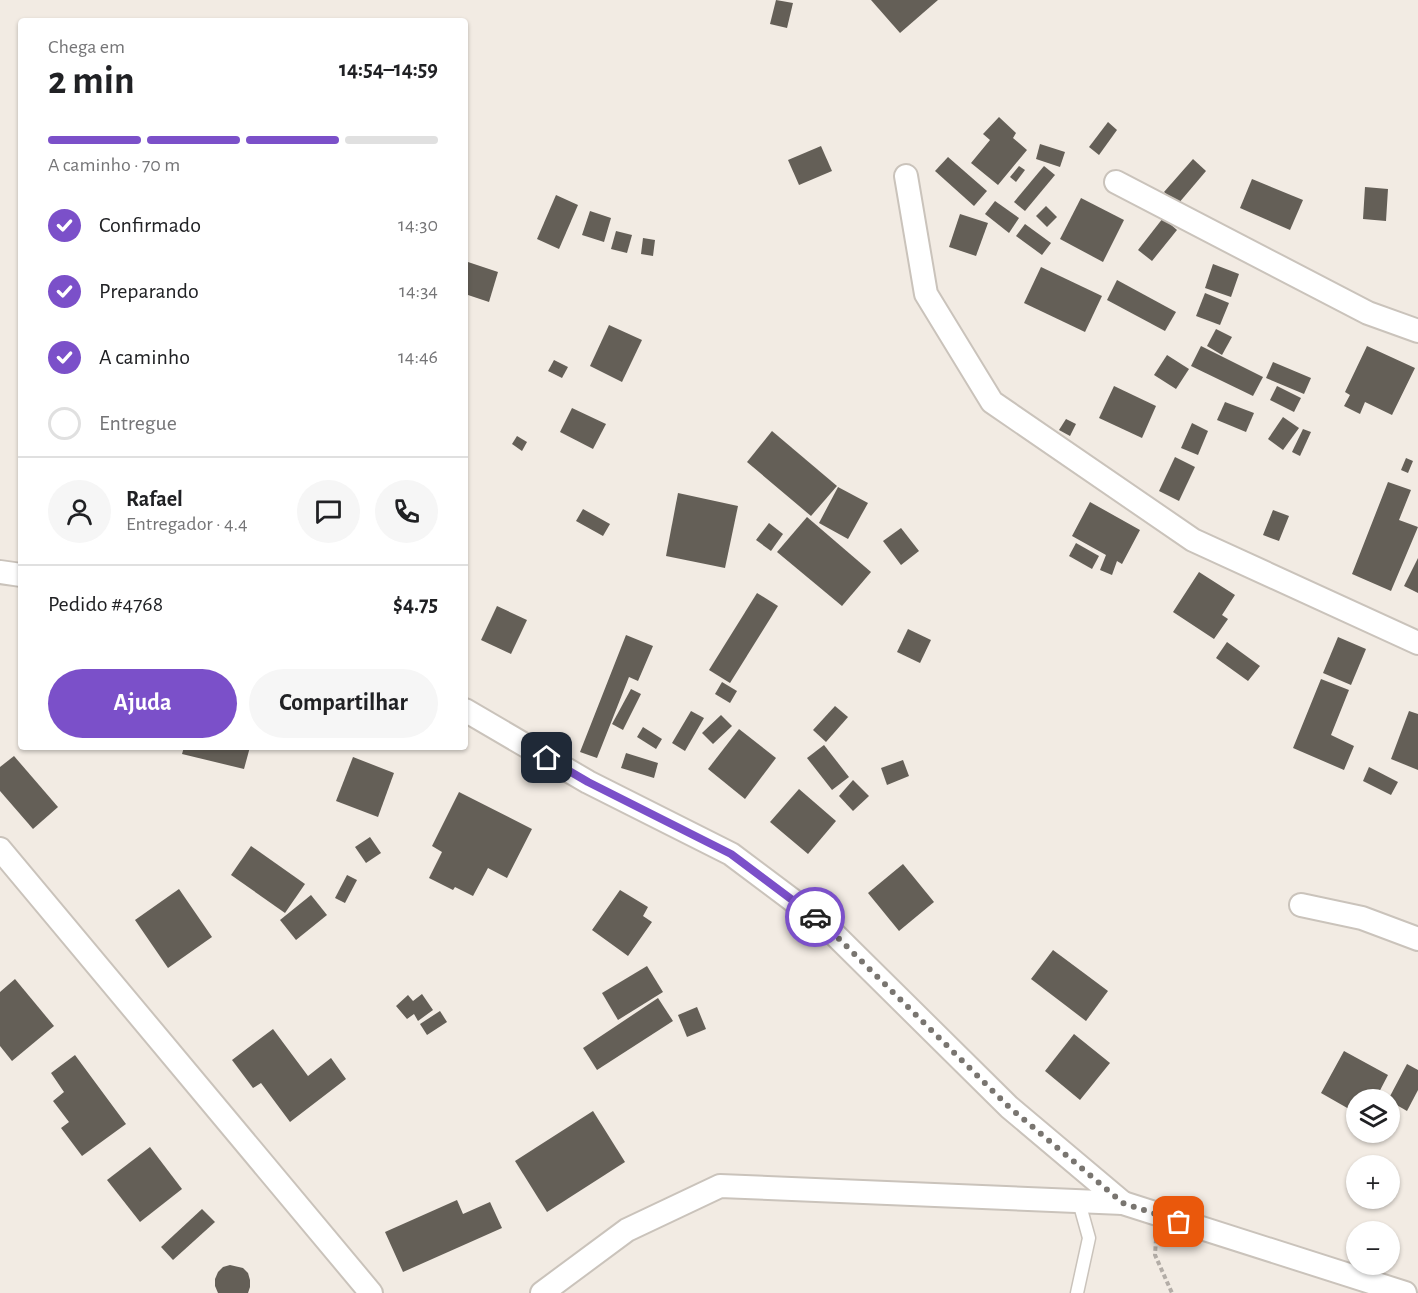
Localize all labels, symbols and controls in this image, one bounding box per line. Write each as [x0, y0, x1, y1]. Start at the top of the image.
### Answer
text: Chega em [48, 37, 125, 57]
text: 14:54–14:59 [339, 58, 438, 80]
text: 2 min [48, 62, 135, 101]
text: A caminho · 70 m [48, 155, 180, 175]
icon: check [48, 209, 81, 242]
text: Confirmado [99, 214, 201, 236]
text: 14:30 [398, 215, 438, 235]
icon: check [48, 275, 81, 308]
text: Preparando [99, 280, 199, 302]
text: 14:34 [399, 281, 438, 301]
icon: check [48, 341, 81, 374]
text: A caminho [99, 346, 190, 368]
text: 14:46 [398, 347, 438, 367]
text: Entregue [99, 412, 177, 434]
button: person [48, 480, 111, 543]
button: chat [297, 480, 360, 543]
button: phone [375, 480, 438, 543]
text: Rafael [126, 488, 183, 510]
text: Entregador · 4.4 [126, 514, 248, 534]
text: Pedido #4768 [48, 593, 163, 615]
text: $4.75 [393, 593, 438, 615]
button: Ajuda [48, 669, 237, 738]
button: Compartilhar [249, 669, 438, 738]
pin [521, 732, 572, 783]
icon: home [530, 741, 563, 774]
courier [785, 887, 845, 947]
icon: car [799, 901, 832, 934]
map controls [1346, 1089, 1400, 1275]
button: layers [1346, 1089, 1400, 1143]
button: + [1346, 1155, 1400, 1209]
pin [1153, 1196, 1204, 1247]
icon: bag [1162, 1205, 1195, 1238]
button: − [1346, 1221, 1400, 1275]

